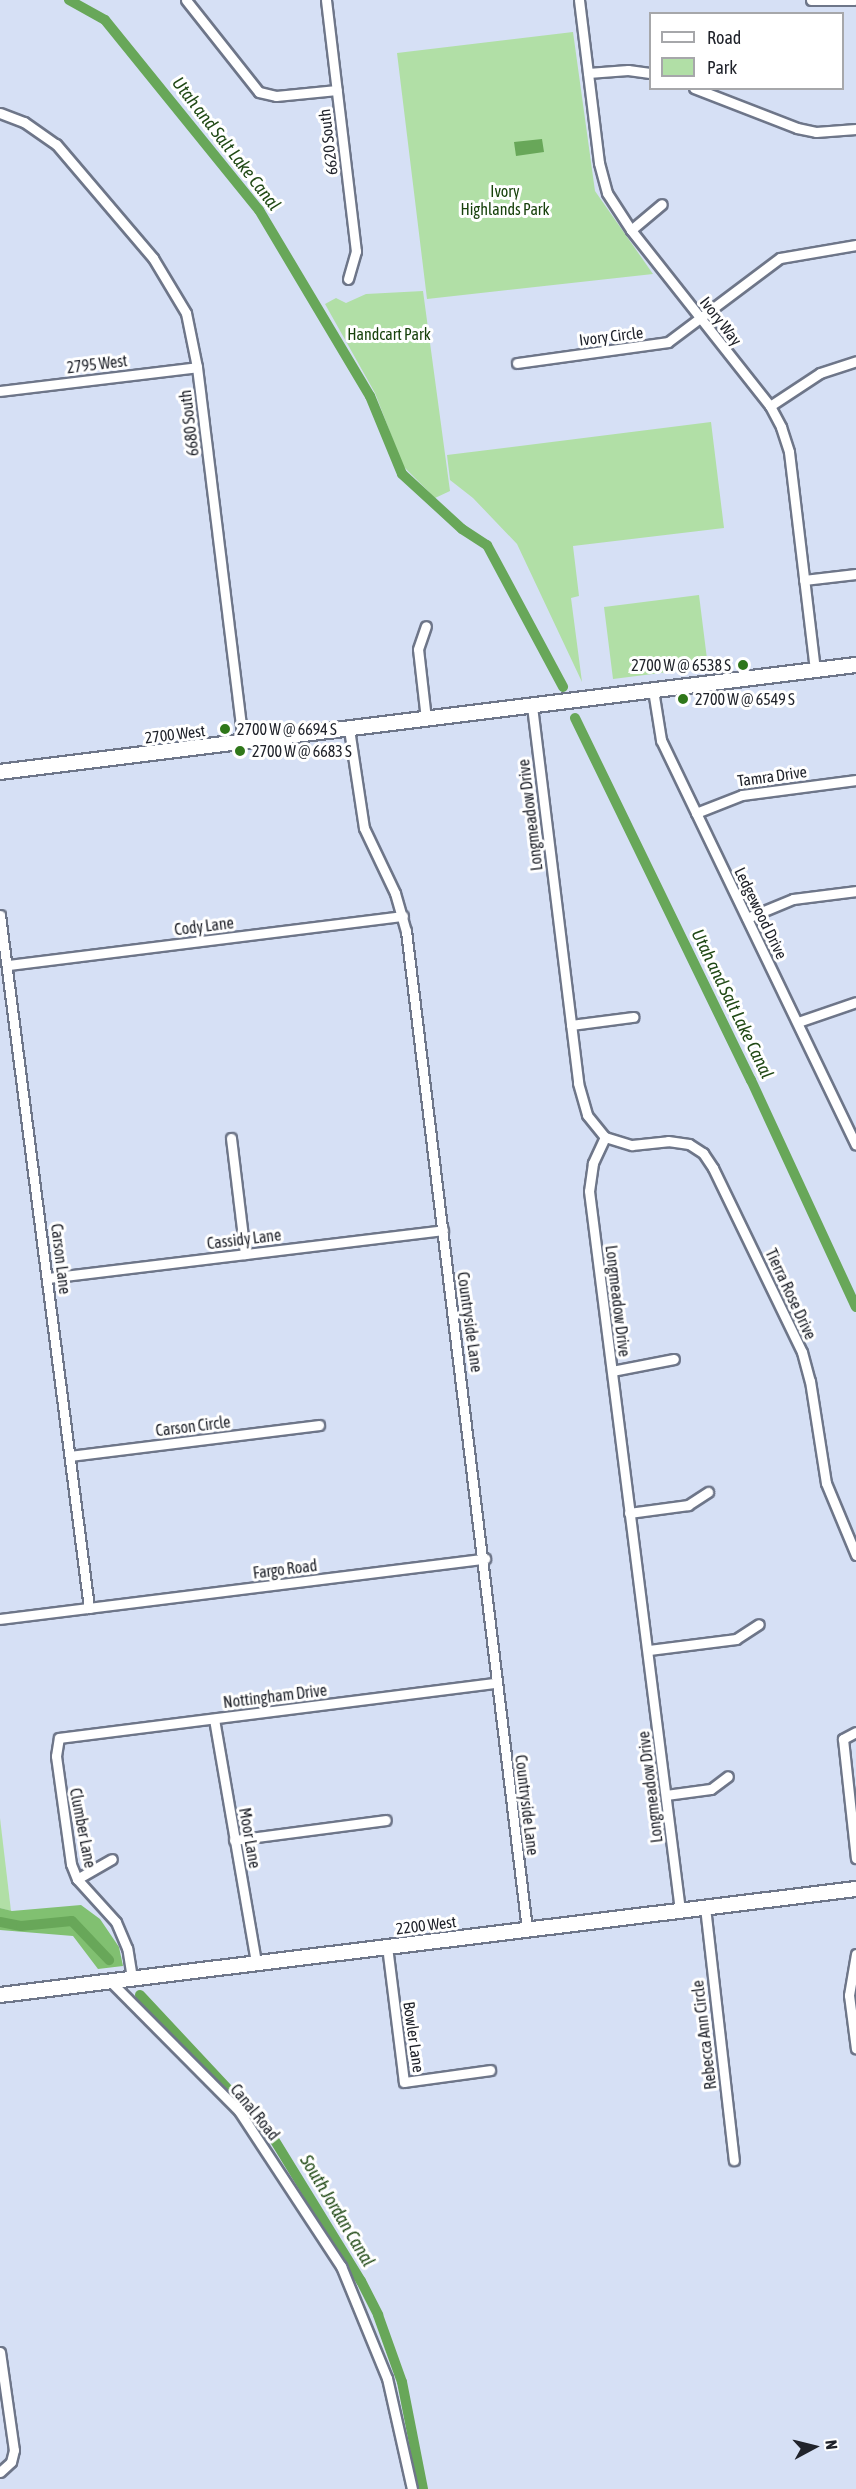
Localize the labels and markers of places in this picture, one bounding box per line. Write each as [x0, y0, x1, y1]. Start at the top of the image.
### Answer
place label: 2700 W @ 6538 S [631, 655, 731, 675]
marker: 2700 W @ 6538 S [736, 658, 750, 672]
place label: 2700 W @ 6549 S [695, 689, 795, 709]
marker: 2700 W @ 6549 S [676, 692, 690, 706]
place label: 2700 W @ 6694 S [237, 719, 337, 739]
marker: 2700 W @ 6694 S [218, 722, 232, 736]
place label: 2700 W @ 6683 S [252, 741, 352, 761]
marker: 2700 W @ 6683 S [233, 744, 247, 758]

